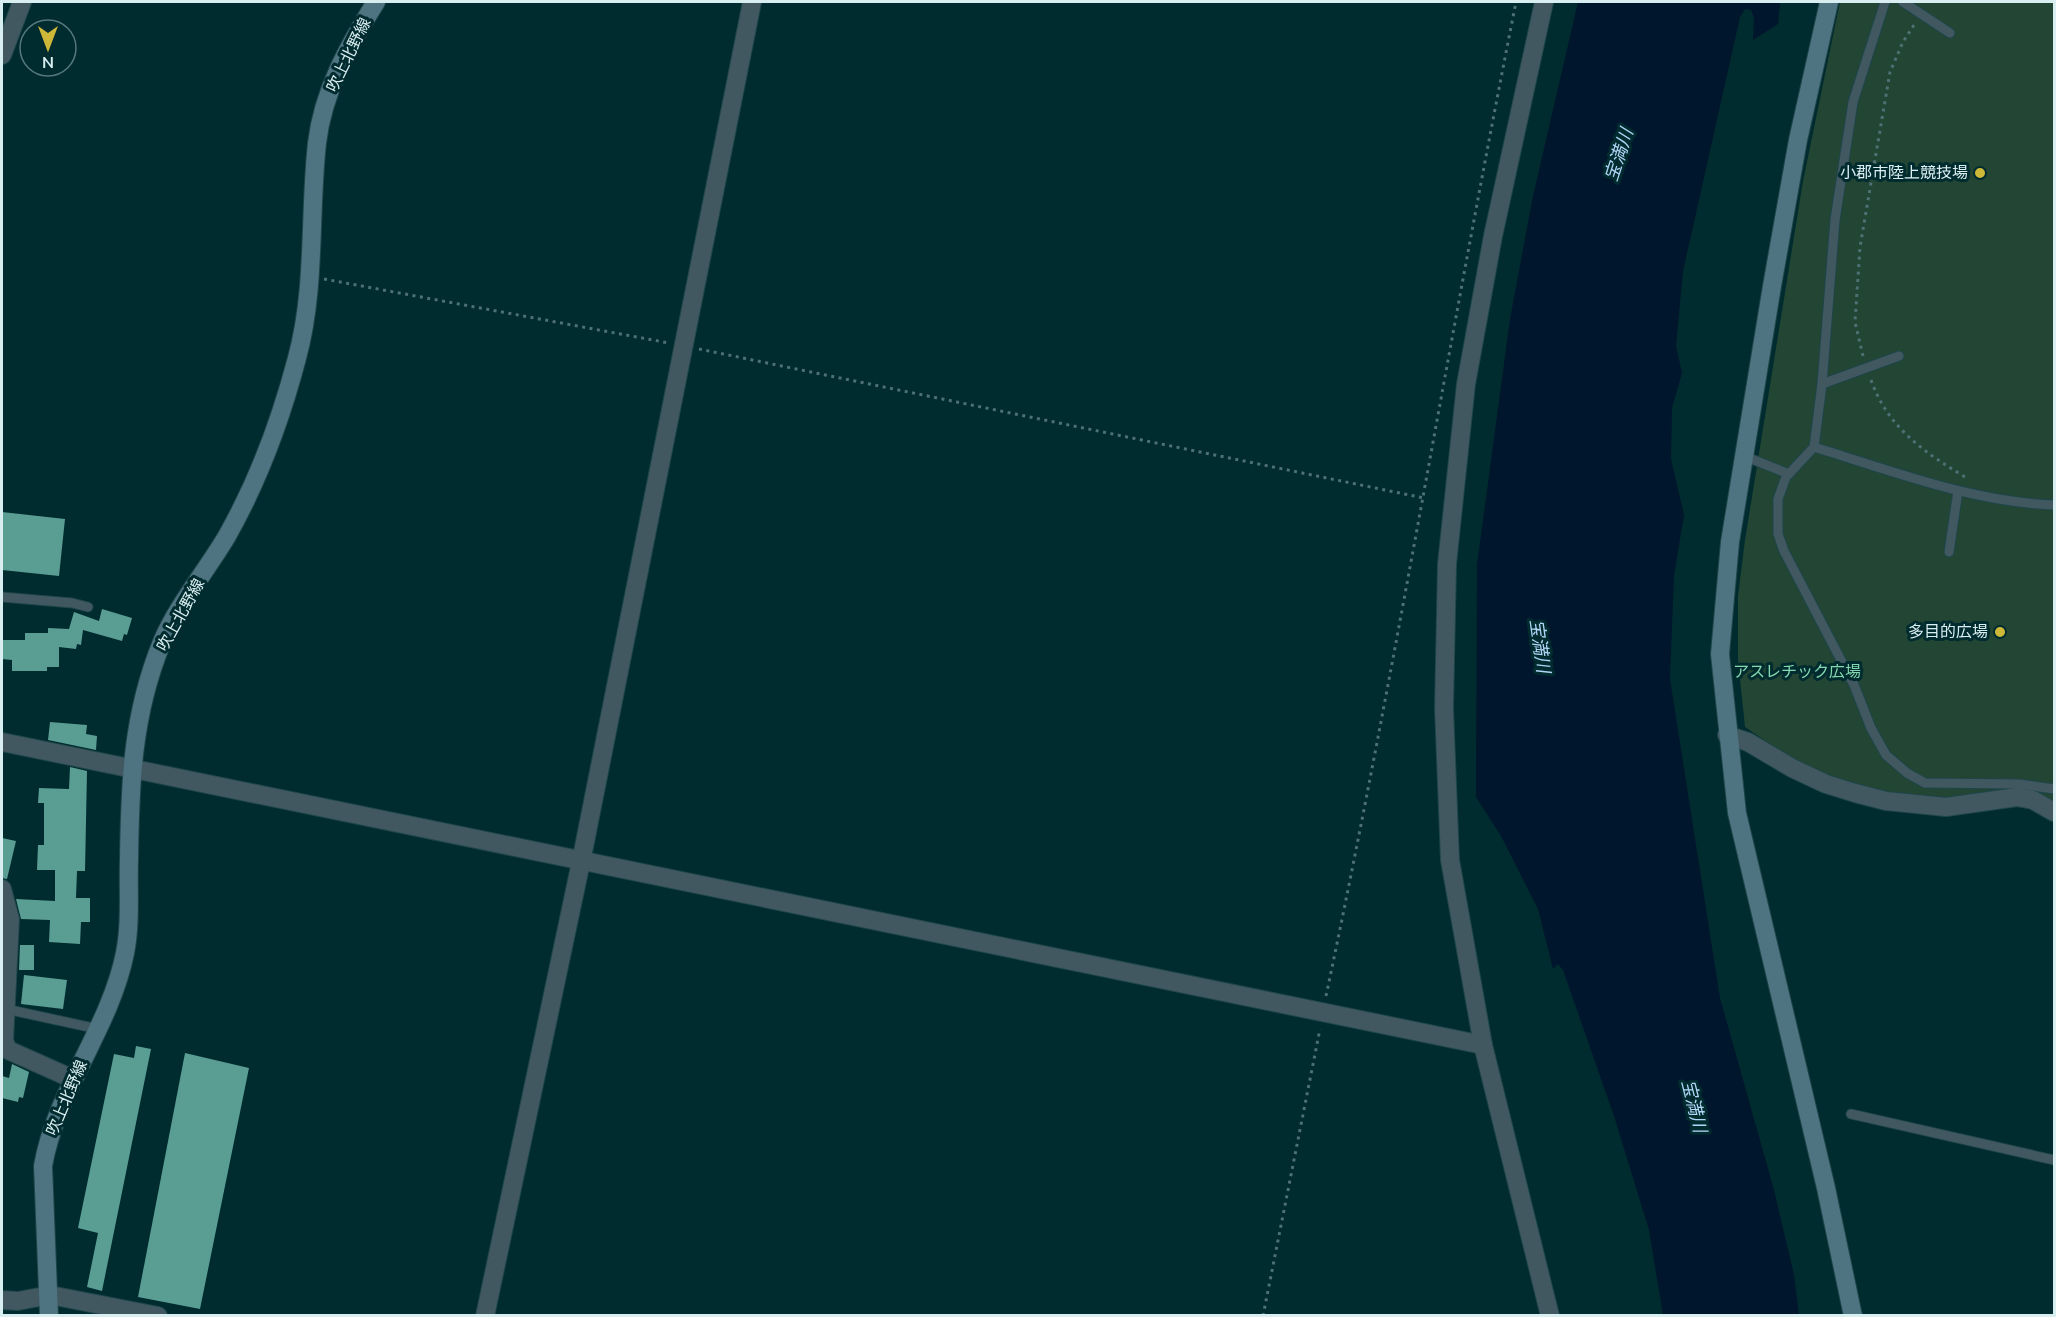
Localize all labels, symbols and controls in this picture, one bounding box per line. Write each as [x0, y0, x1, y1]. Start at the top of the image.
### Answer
street label: 吹上北野線 [322, 14, 376, 96]
north arrow [18, 18, 78, 78]
text: N [42, 51, 54, 73]
water label: 宝満川 [1599, 124, 1639, 184]
place label: 小郡市陸上競技場 [1840, 162, 1968, 184]
marker: 小郡市陸上競技場 [1973, 166, 1987, 180]
street label: 吹上北野線 [152, 575, 210, 655]
water label: 宝満川 [1524, 618, 1556, 676]
place label: 多目的広場 [1908, 621, 1988, 643]
marker: 多目的広場 [1993, 625, 2007, 639]
park label: アスレチック広場 [1733, 661, 1861, 683]
street label: 吹上北野線 [41, 1057, 93, 1139]
water label: 宝満川 [1676, 1077, 1713, 1137]

